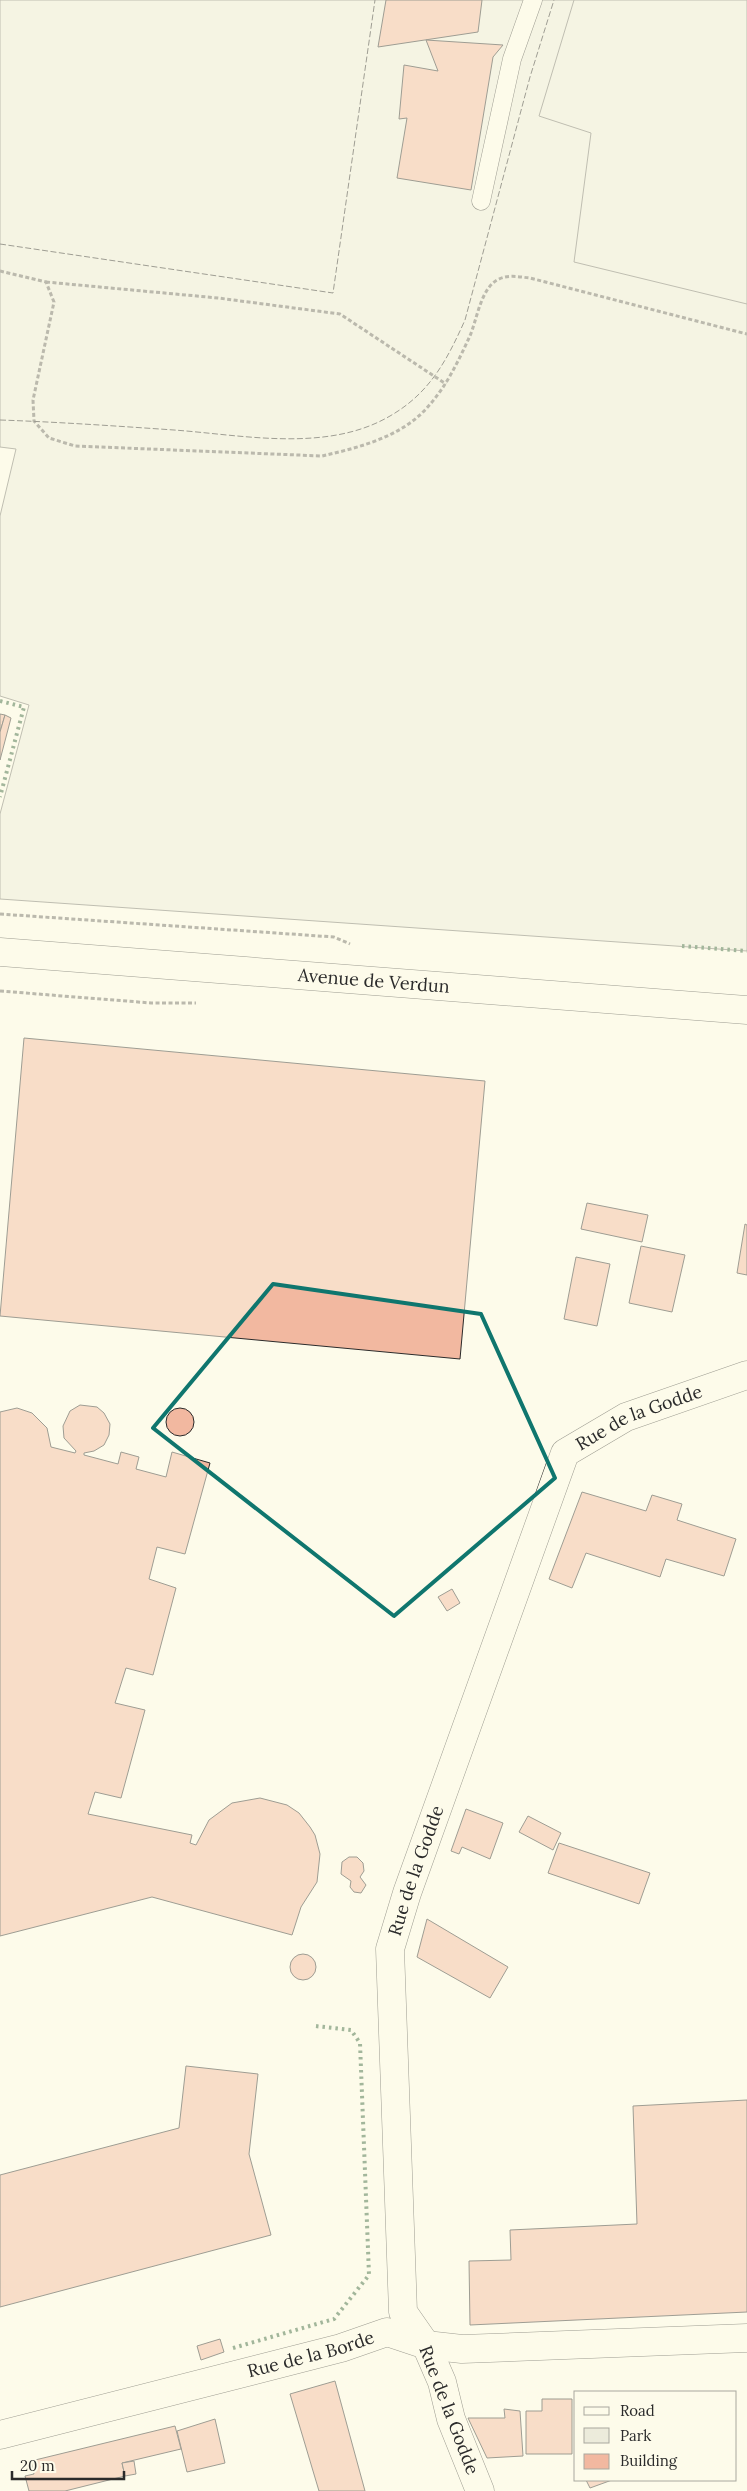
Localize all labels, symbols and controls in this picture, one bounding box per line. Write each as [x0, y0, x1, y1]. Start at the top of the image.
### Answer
street label: Avenue de Verdun [296, 963, 451, 998]
street label: Rue de la Godde [571, 1379, 705, 1455]
street label: Rue de la Godde [383, 1802, 449, 1938]
street label: Rue de la Borde [245, 2325, 377, 2382]
street label: Rue de la Godde [414, 2342, 485, 2478]
legend [574, 2391, 737, 2481]
text: Road [620, 2401, 655, 2420]
text: Park [620, 2426, 651, 2445]
scale bar [12, 2448, 125, 2480]
text: Building [620, 2451, 678, 2470]
text: 20 m [20, 2456, 55, 2475]

